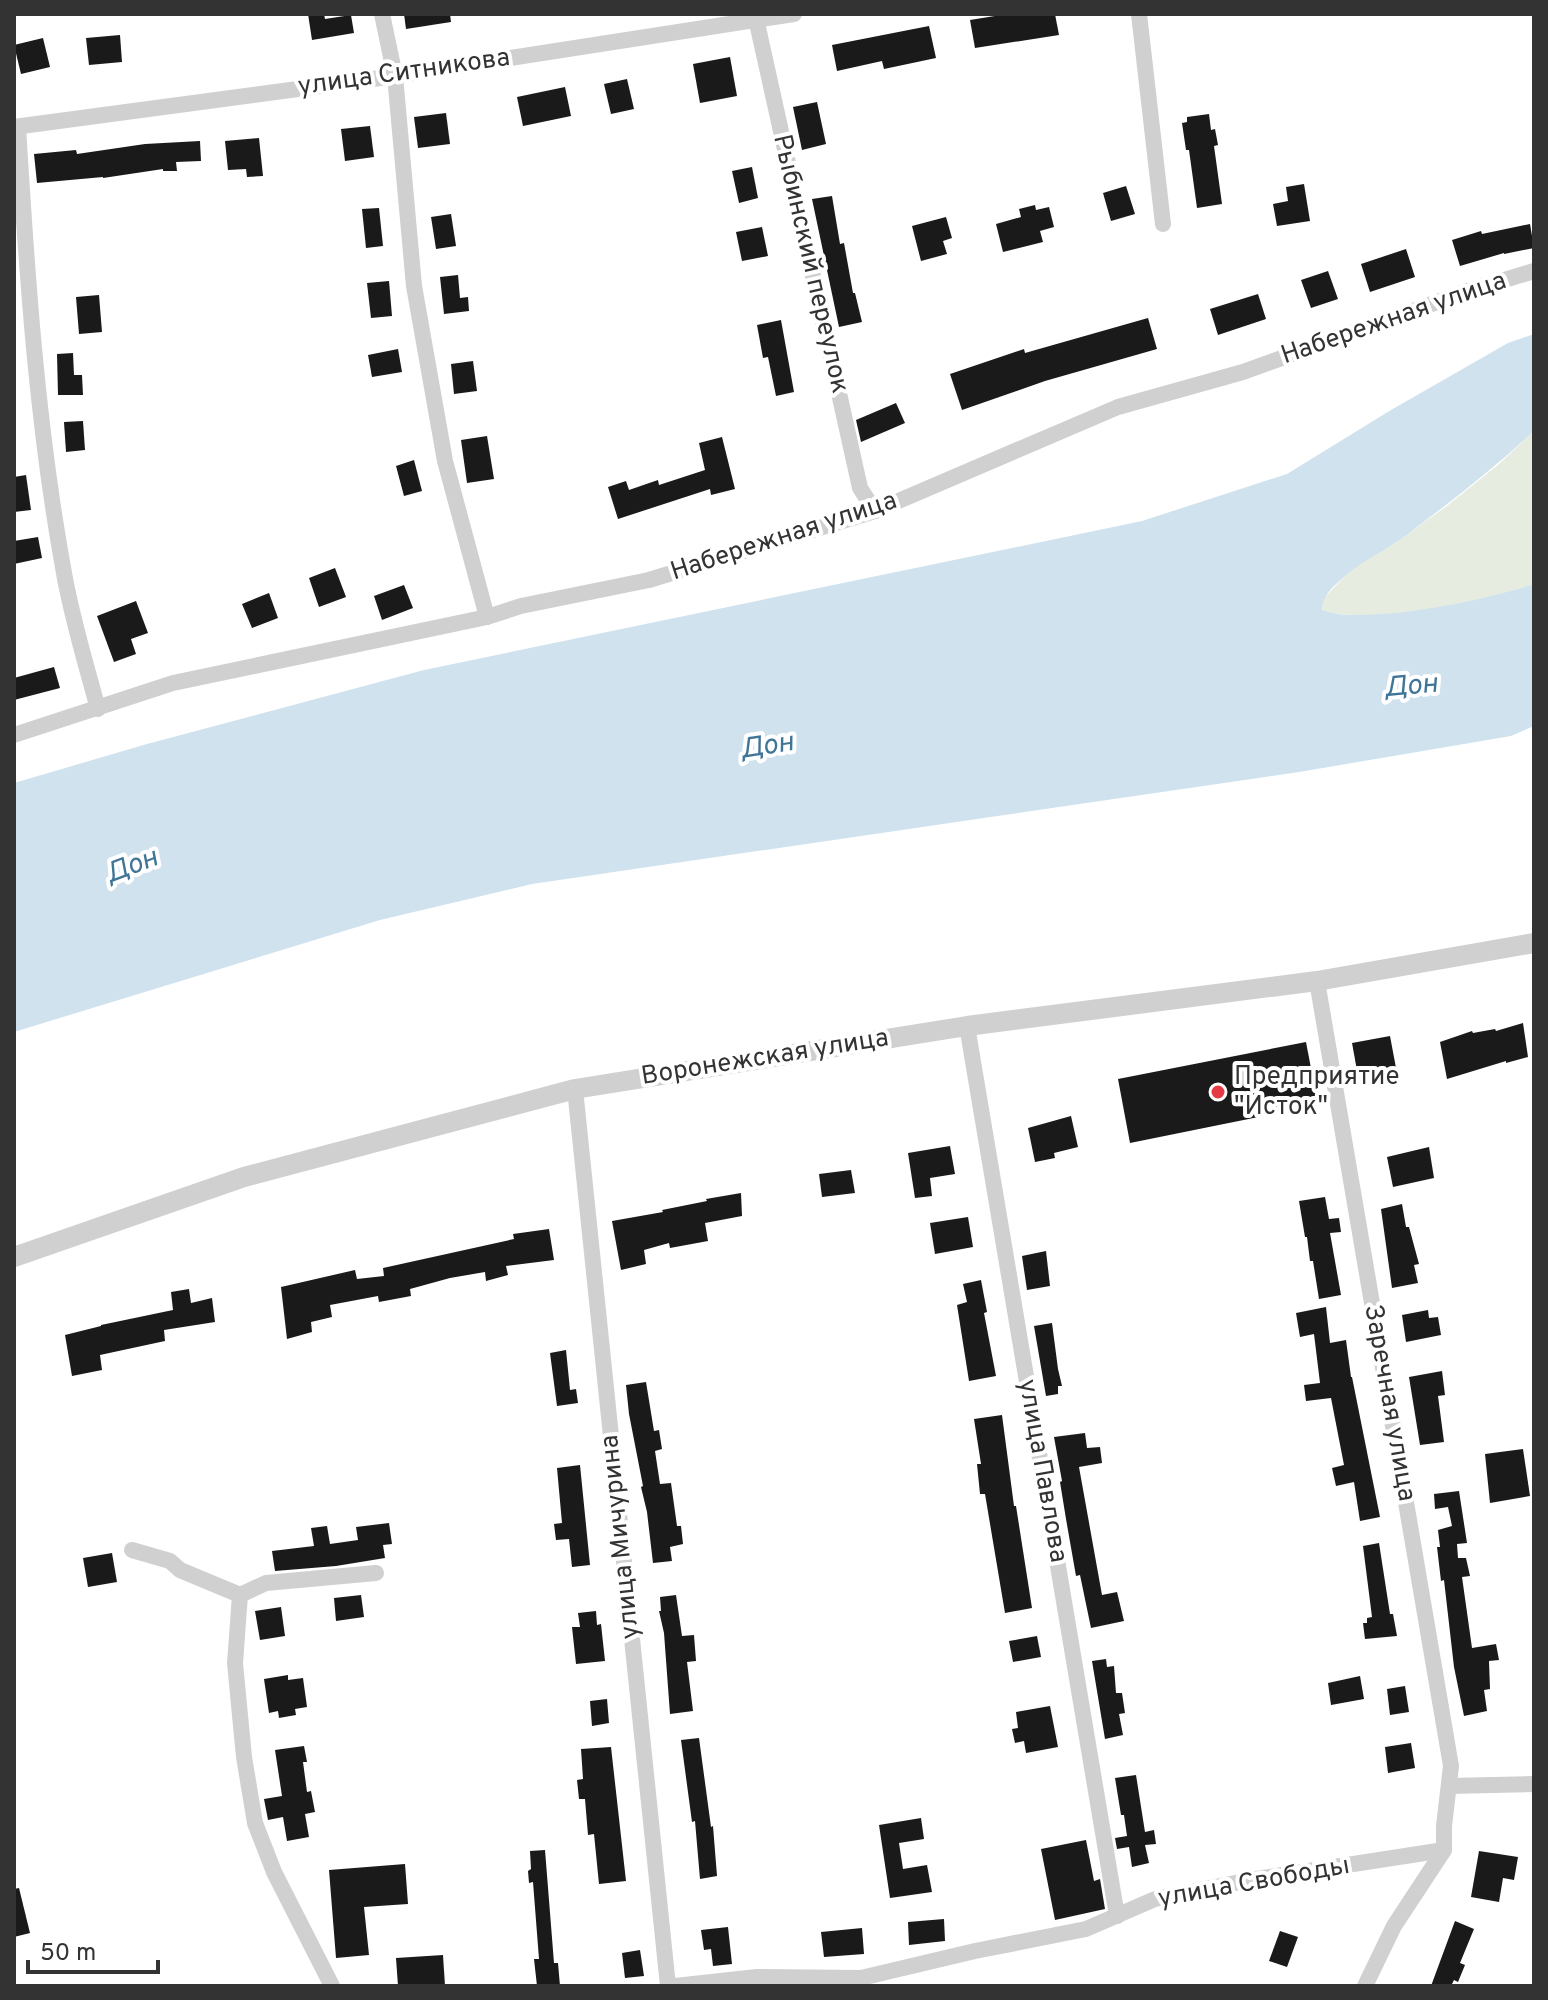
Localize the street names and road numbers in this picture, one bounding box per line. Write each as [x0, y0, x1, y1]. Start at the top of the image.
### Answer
street label: улица Ситникова [296, 42, 512, 104]
street label: Рыбинский переулок [764, 131, 856, 397]
street label: Набережная улица [1277, 265, 1511, 373]
street label: Набережная улица [667, 485, 901, 589]
street label: Воронежская улица [639, 1022, 891, 1094]
street label: Заречная улица [1355, 1302, 1423, 1504]
street label: улица Павлова [1010, 1377, 1074, 1565]
street label: улица Мичурина [594, 1433, 648, 1641]
street label: улица Свободы [1156, 1850, 1352, 1916]

